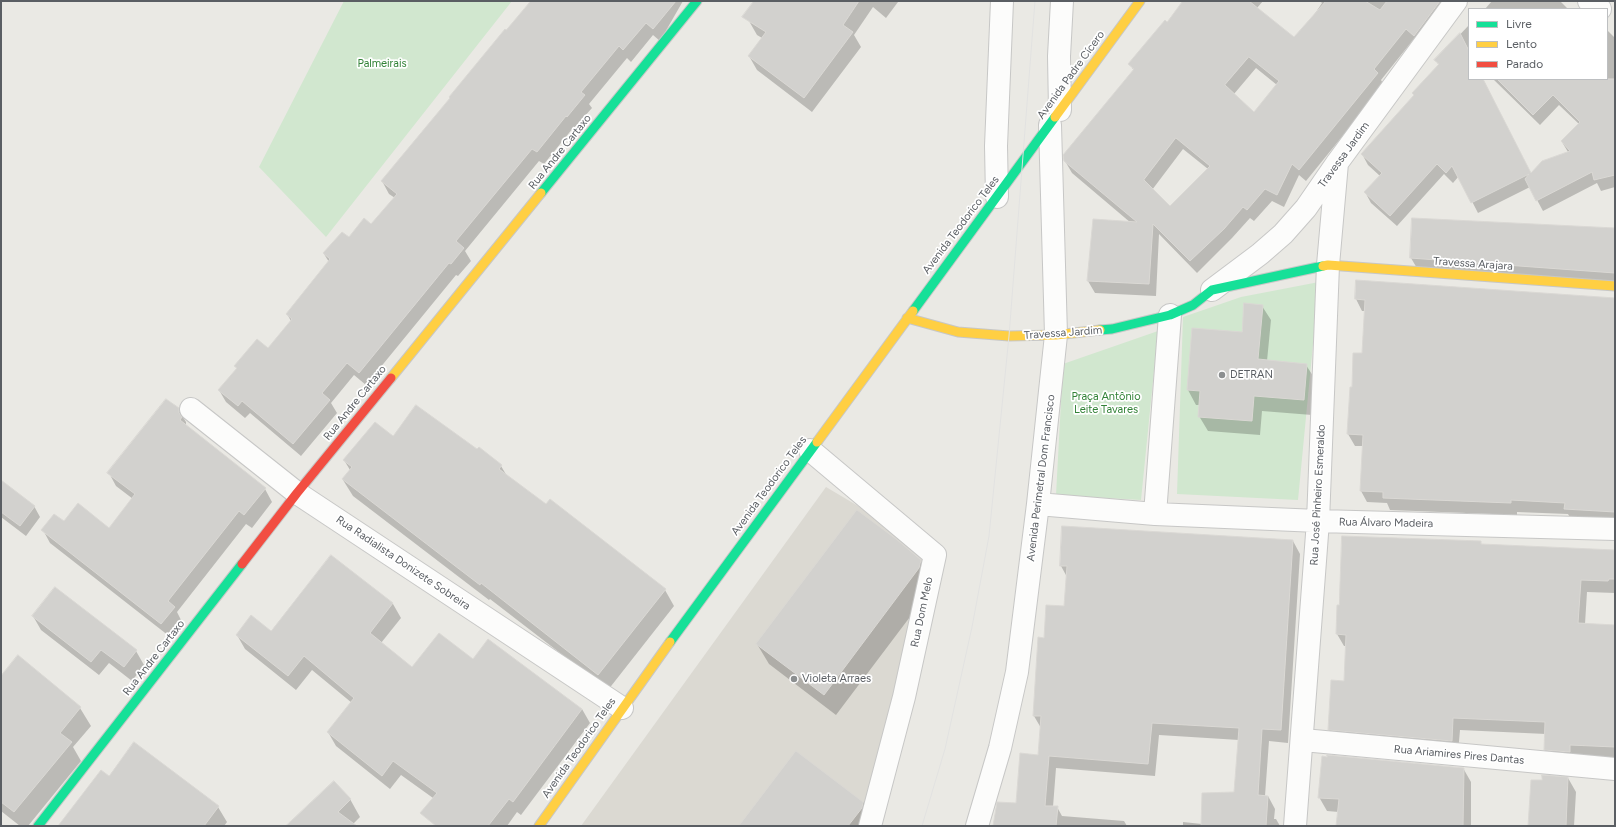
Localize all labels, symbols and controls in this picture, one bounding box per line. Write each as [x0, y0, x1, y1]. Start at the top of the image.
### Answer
legend [1468, 8, 1608, 80]
text: Livre [1506, 17, 1532, 31]
street label: Avenida Padre Cícero [1035, 28, 1107, 122]
text: Lento [1506, 37, 1537, 51]
park label: Palmeirais [357, 57, 407, 71]
text: Parado [1506, 57, 1543, 71]
street label: Rua Andre Cartaxo [526, 112, 594, 192]
street label: Travessa Jardim [1316, 119, 1372, 191]
street label: Avenida Teodorico Teles [920, 173, 1002, 277]
street label: Travessa Arajara [1433, 255, 1513, 273]
street label: Travessa Jardim [1023, 324, 1103, 342]
street label: Rua Andre Cartaxo [321, 363, 389, 443]
place label: DETRAN [1230, 368, 1273, 382]
marker: DETRAN [1217, 370, 1227, 380]
park label: Praça Antônio Leite Tavares [1071, 390, 1141, 416]
street label: Avenida Perimetral Dom Francisco [1024, 394, 1058, 562]
street label: Rua José Pinheiro Esmeraldo [1308, 424, 1328, 566]
street label: Avenida Teodorico Teles [729, 434, 809, 538]
street label: Rua Radialista Donizete Sobreira [333, 513, 473, 613]
street label: Rua Álvaro Madeira [1339, 516, 1433, 530]
street label: Rua Dom Melo [908, 576, 936, 648]
street label: Rua Andre Cartaxo [120, 618, 188, 698]
place label: Violeta Arraes [802, 672, 871, 686]
marker: Violeta Arraes [789, 674, 799, 684]
street label: Avenida Teodorico Teles [539, 695, 619, 801]
street label: Rua Ariamires Pires Dantas [1393, 743, 1525, 767]

